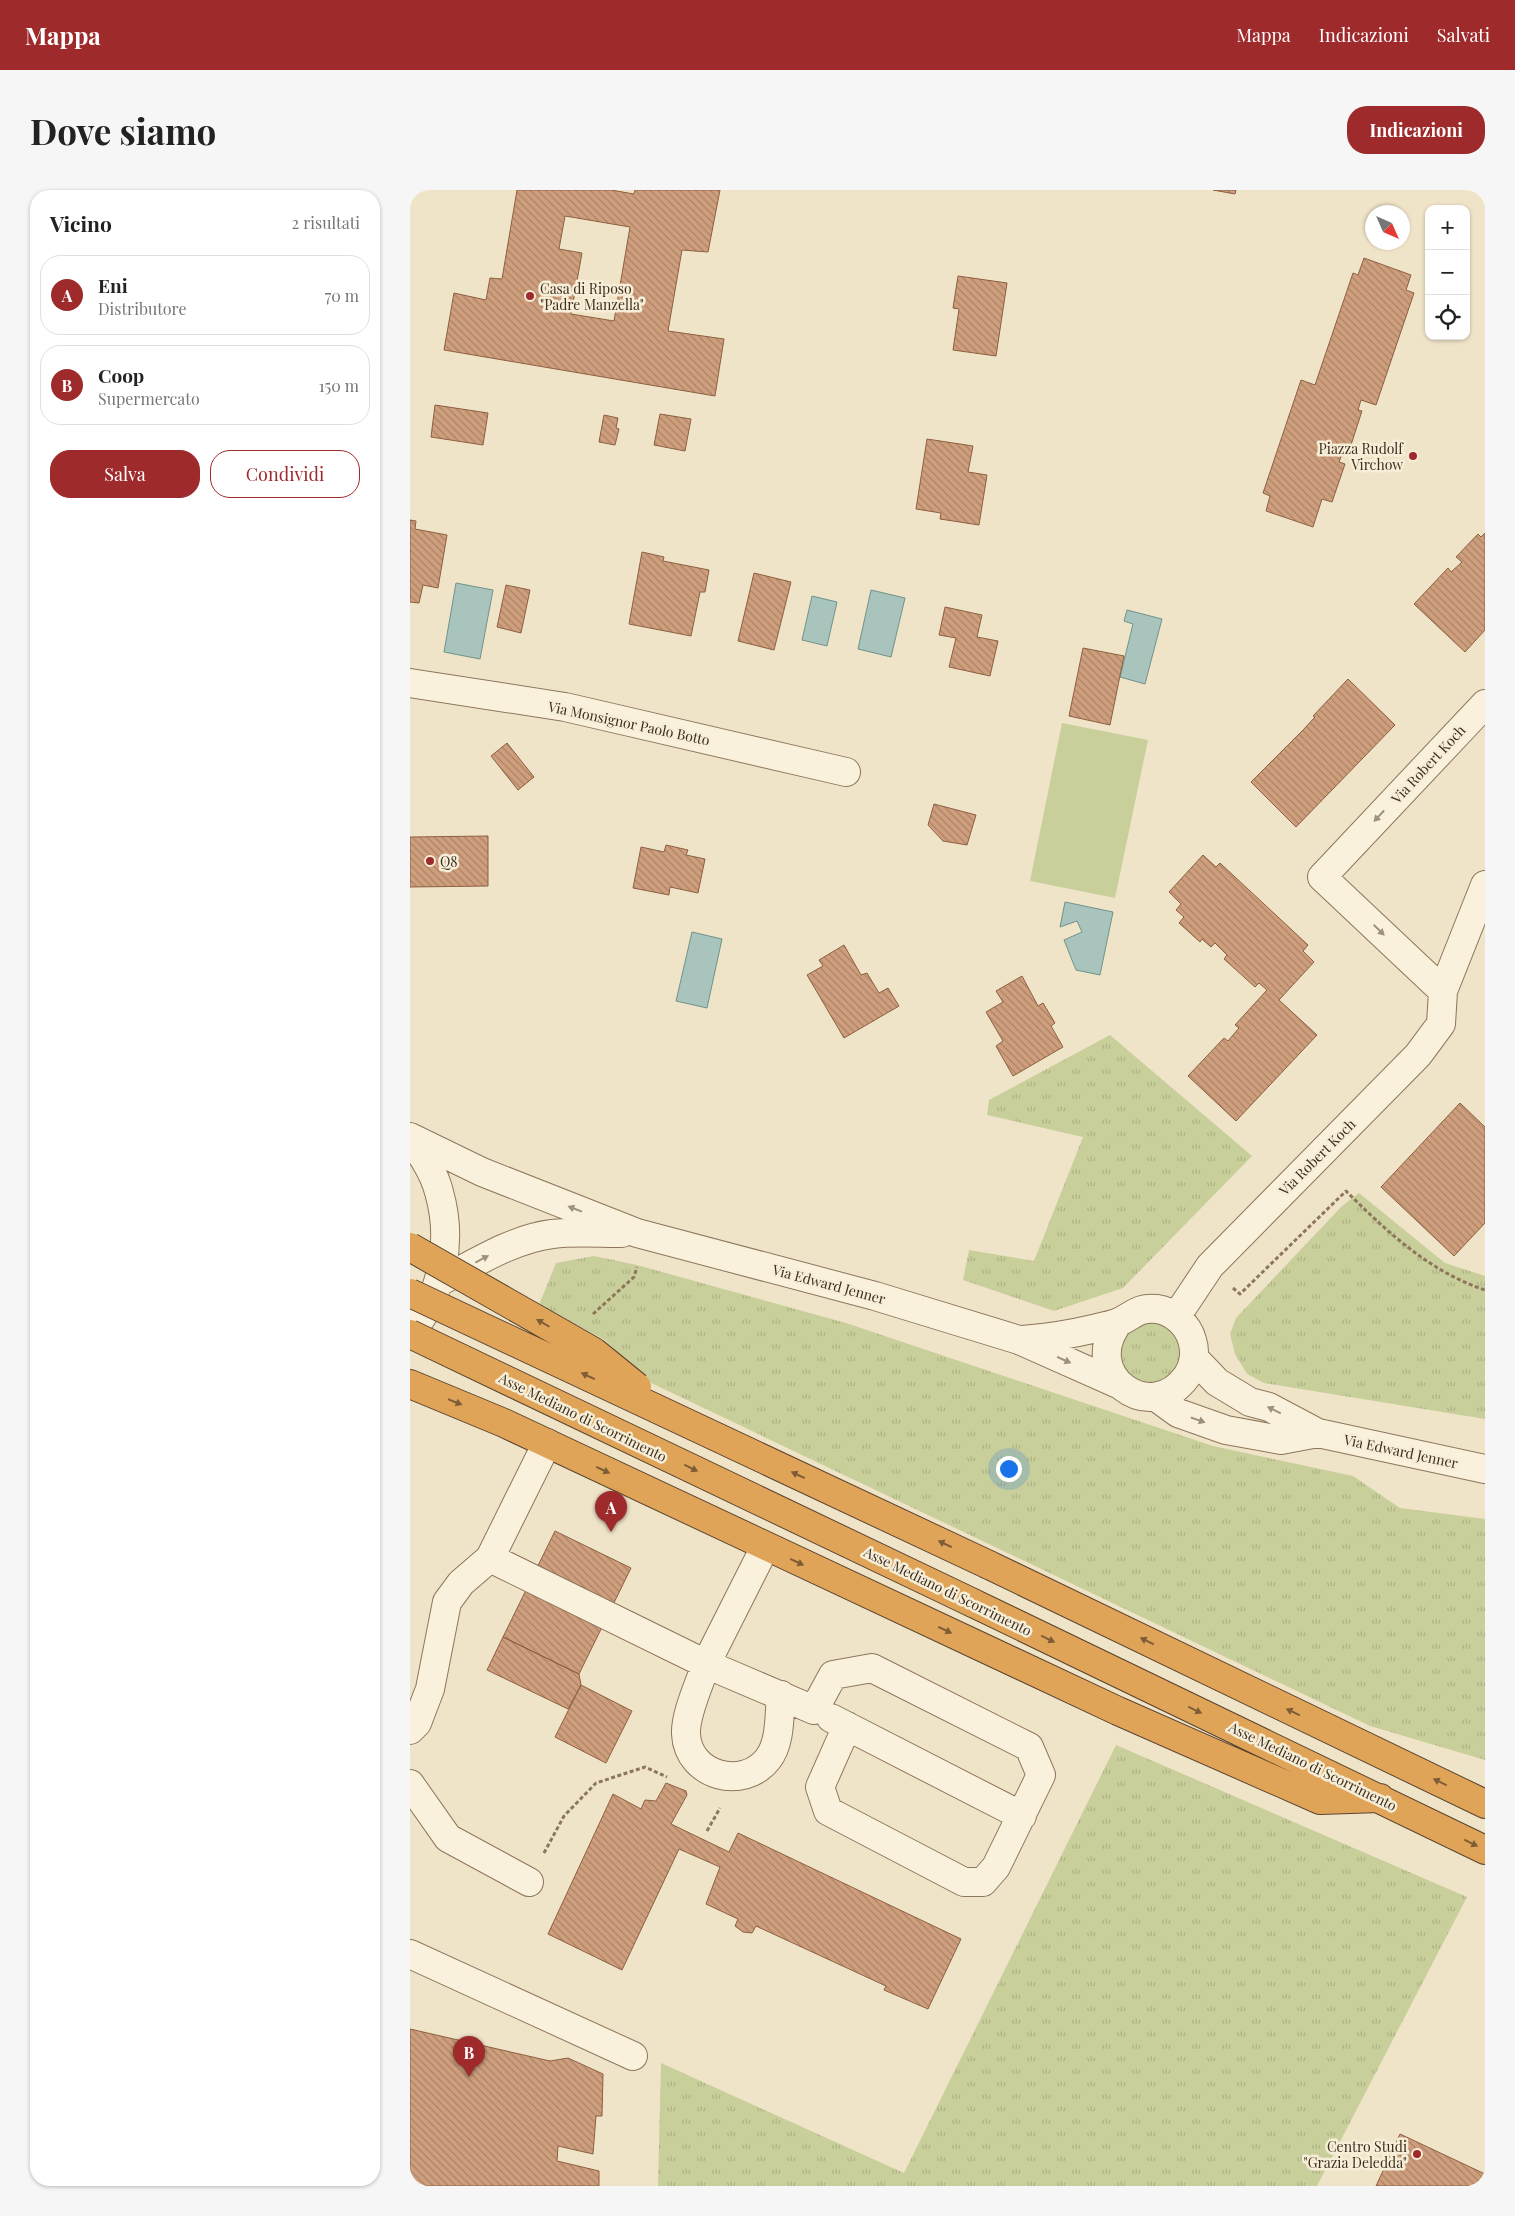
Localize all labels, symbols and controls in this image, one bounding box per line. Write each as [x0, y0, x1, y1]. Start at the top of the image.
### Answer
text: Mappa [25, 19, 101, 51]
text: Mappa [1236, 23, 1291, 47]
text: Indicazioni [1319, 23, 1409, 47]
text: Salvati [1437, 23, 1490, 47]
button: Indicazioni [1347, 106, 1485, 154]
text: Dove siamo [30, 107, 216, 154]
north arrow [1365, 205, 1410, 250]
map controls [1425, 205, 1470, 340]
button: + [1425, 205, 1470, 250]
text: Vicino [50, 209, 112, 237]
text: 2 risultati [292, 212, 360, 233]
button: − [1425, 250, 1470, 295]
text: Eni [98, 272, 128, 298]
place label: Casa di Riposo "Padre Manzella" [540, 279, 644, 314]
text: A [62, 285, 72, 306]
text: 70 m [325, 285, 359, 306]
marker: Casa di Riposo "Padre Manzella" [524, 290, 536, 302]
button: locate [1425, 295, 1470, 340]
text: Distributore [98, 298, 187, 319]
text: Coop [98, 362, 144, 388]
text: B [62, 375, 72, 396]
text: 150 m [319, 375, 359, 396]
text: Supermercato [98, 388, 200, 409]
place label: Piazza Rudolf Virchow [1319, 439, 1404, 474]
button: Salva [50, 450, 200, 498]
button: Condividi [210, 450, 360, 498]
marker: Piazza Rudolf Virchow [1407, 450, 1419, 462]
street label: Via Monsignor Paolo Botto [545, 696, 712, 750]
street label: Via Robert Koch [1386, 720, 1470, 808]
one-way arrow [1373, 809, 1385, 821]
place label: Q8 [440, 852, 458, 871]
marker: Q8 [424, 855, 436, 867]
one-way arrow [1373, 924, 1385, 936]
street label: Via Robert Koch [1274, 1114, 1360, 1200]
one-way arrow [568, 1204, 582, 1212]
one-way arrow [475, 1255, 489, 1264]
street label: Via Edward Jenner [769, 1260, 888, 1308]
one-way arrow [536, 1318, 549, 1327]
one-way arrow [1057, 1356, 1071, 1364]
street label: Asse Mediano di Scorrimento [495, 1368, 670, 1466]
one-way arrow [581, 1371, 595, 1379]
one-way arrow [448, 1398, 463, 1406]
one-way arrow [1267, 1406, 1281, 1414]
one-way arrow [1191, 1416, 1206, 1424]
street label: Via Edward Jenner [1341, 1429, 1461, 1473]
your location [996, 1456, 1022, 1482]
one-way arrow [684, 1465, 698, 1473]
one-way arrow [596, 1466, 610, 1474]
one-way arrow [791, 1470, 805, 1478]
pin: A [595, 1491, 627, 1532]
one-way arrow [938, 1540, 952, 1548]
street label: Asse Mediano di Scorrimento [860, 1542, 1035, 1640]
one-way arrow [790, 1558, 804, 1566]
one-way arrow [937, 1626, 952, 1635]
one-way arrow [1041, 1635, 1056, 1644]
one-way arrow [1140, 1637, 1154, 1645]
one-way arrow [1188, 1706, 1202, 1714]
one-way arrow [1286, 1707, 1301, 1716]
street label: Asse Mediano di Scorrimento [1225, 1717, 1400, 1815]
one-way arrow [1433, 1778, 1447, 1786]
one-way arrow [1464, 1839, 1478, 1847]
pin: B [453, 2036, 485, 2077]
place label: Centro Studi "Grazia Deledda" [1303, 2137, 1407, 2172]
marker: Centro Studi "Grazia Deledda" [1411, 2148, 1423, 2160]

